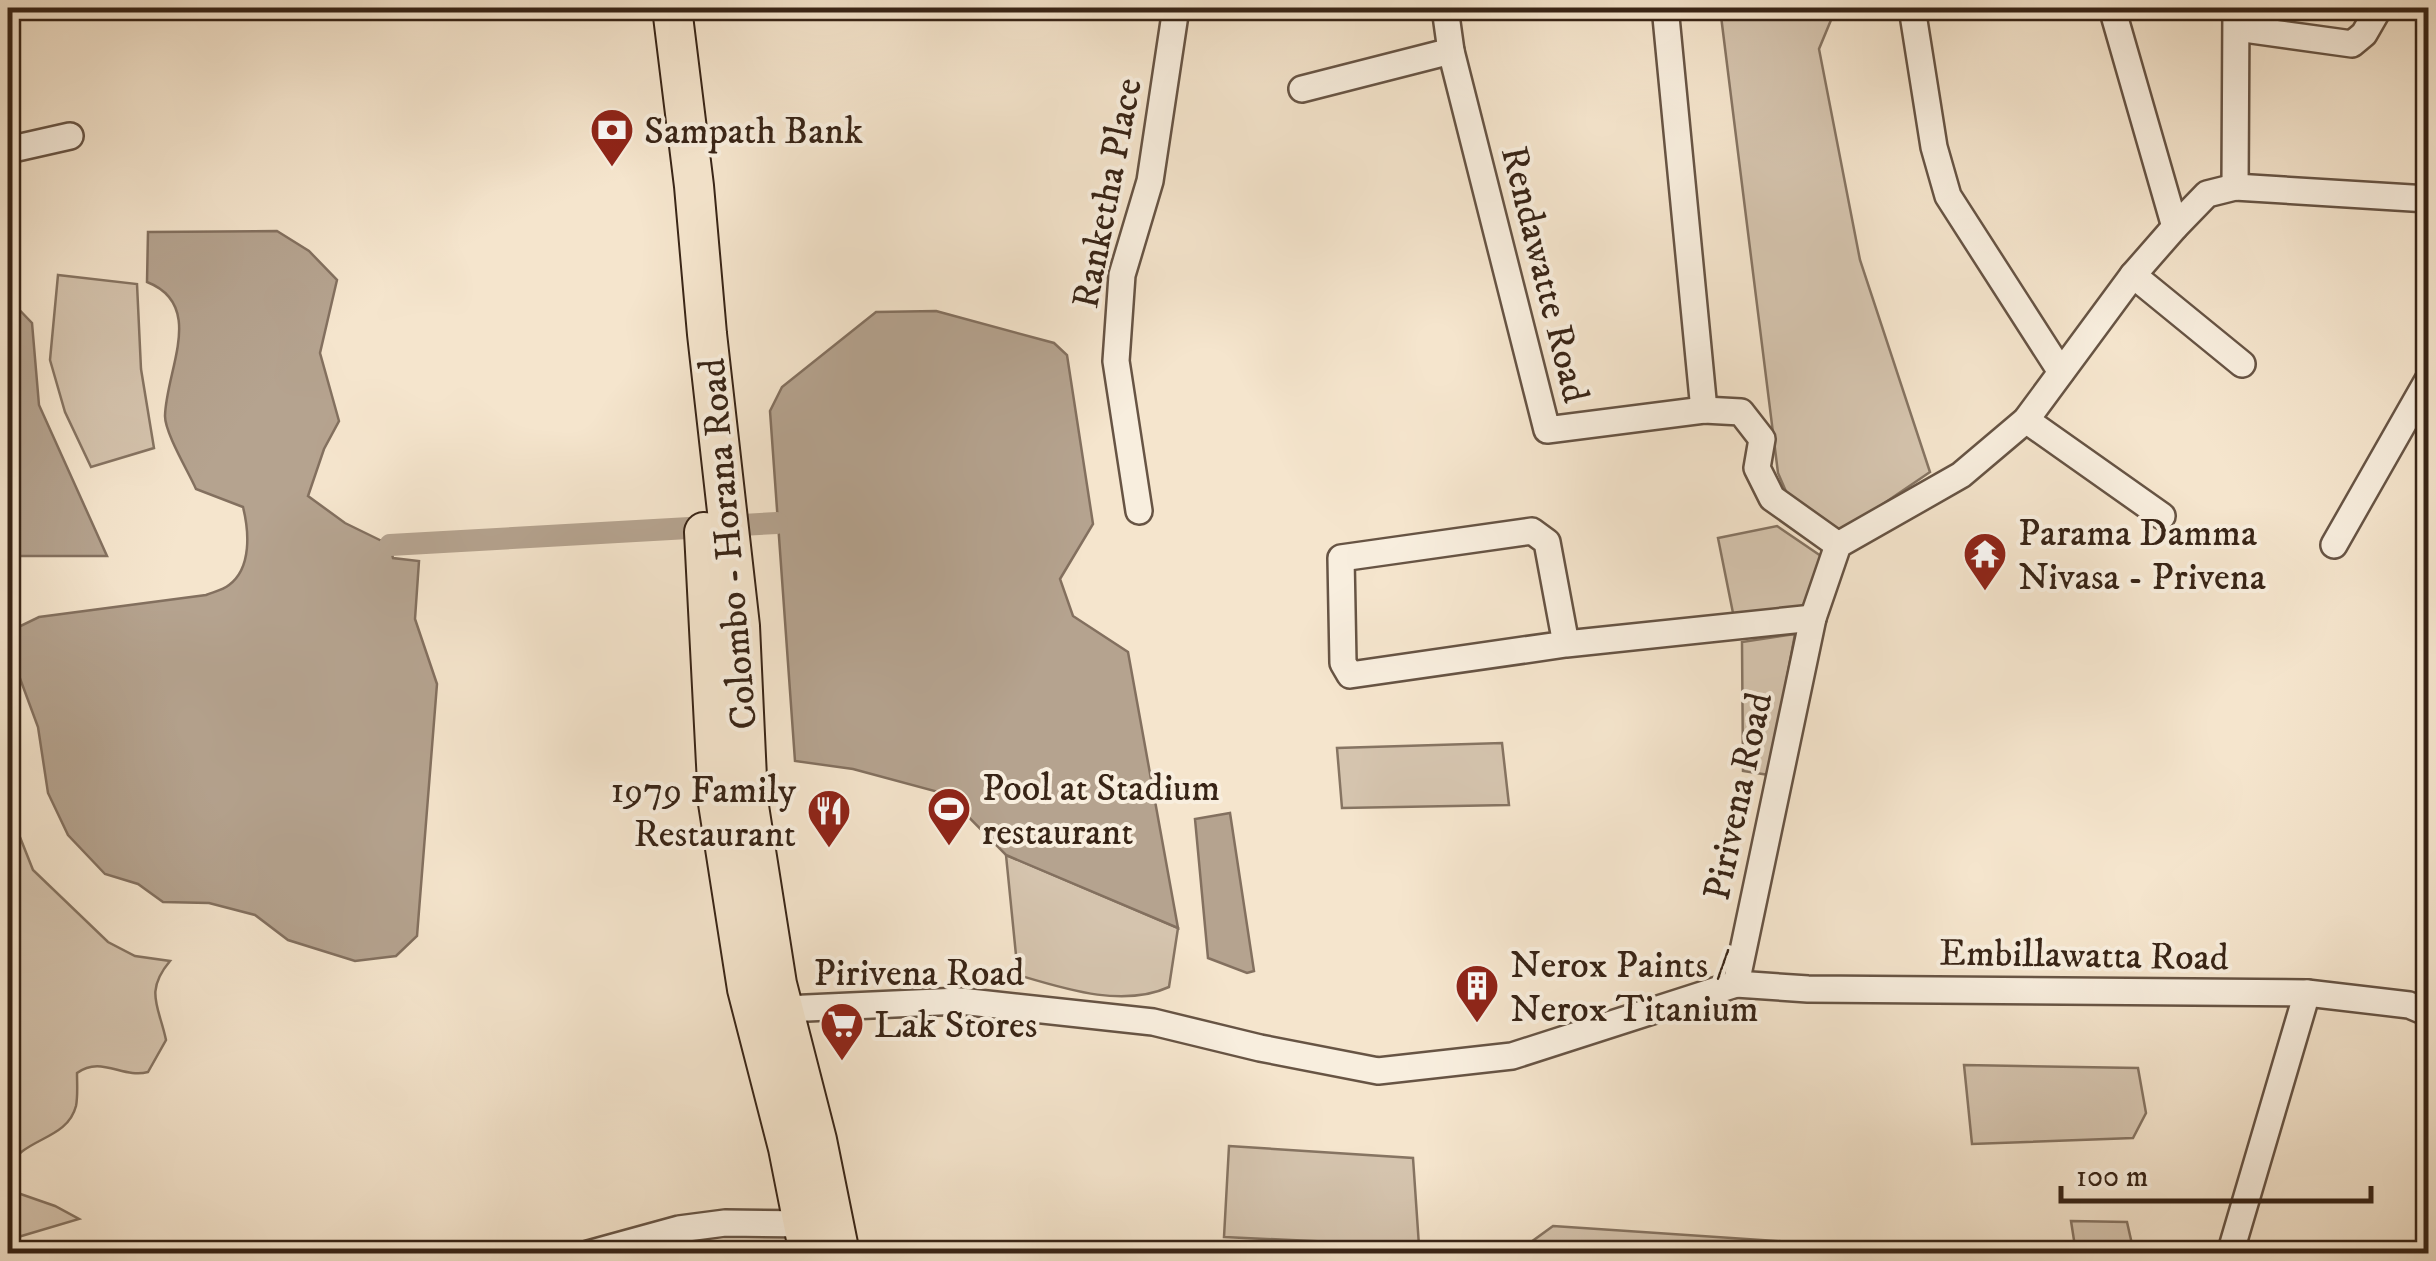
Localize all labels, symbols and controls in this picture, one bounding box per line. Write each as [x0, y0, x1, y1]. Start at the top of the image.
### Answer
street label: Ranketha Place [1062, 74, 1154, 313]
bank icon: Sampath Bank [589, 107, 635, 168]
place label: Sampath Bank [644, 108, 863, 156]
street label: Rendawatte Road [1489, 141, 1599, 408]
street label: Colombo - Horana Road [689, 356, 769, 731]
place label: Parama Damma Nivasa - Privena [2018, 510, 2266, 602]
temple icon: Parama Damma Nivasa - Privena [1962, 531, 2008, 592]
street label: Pirivena Road [1694, 688, 1784, 905]
place label: Pool at Stadium restaurant [982, 765, 1220, 857]
place label: 1979 Family Restaurant [610, 767, 797, 859]
sports icon: Pool at Stadium restaurant [926, 786, 972, 847]
restaurant icon: 1979 Family Restaurant [806, 788, 852, 849]
street label: Embillawatta Road [1939, 929, 2229, 983]
place label: Nerox Paints / Nerox Titanium [1510, 942, 1759, 1034]
street label: Pirivena Road [814, 950, 1025, 998]
building icon: Nerox Paints / Nerox Titanium [1454, 963, 1500, 1024]
supermarket icon: Lak Stores [819, 1001, 865, 1062]
place label: Lak Stores [874, 1002, 1038, 1050]
scale bar [2061, 1141, 2371, 1203]
text: 100 m [2076, 1159, 2148, 1196]

